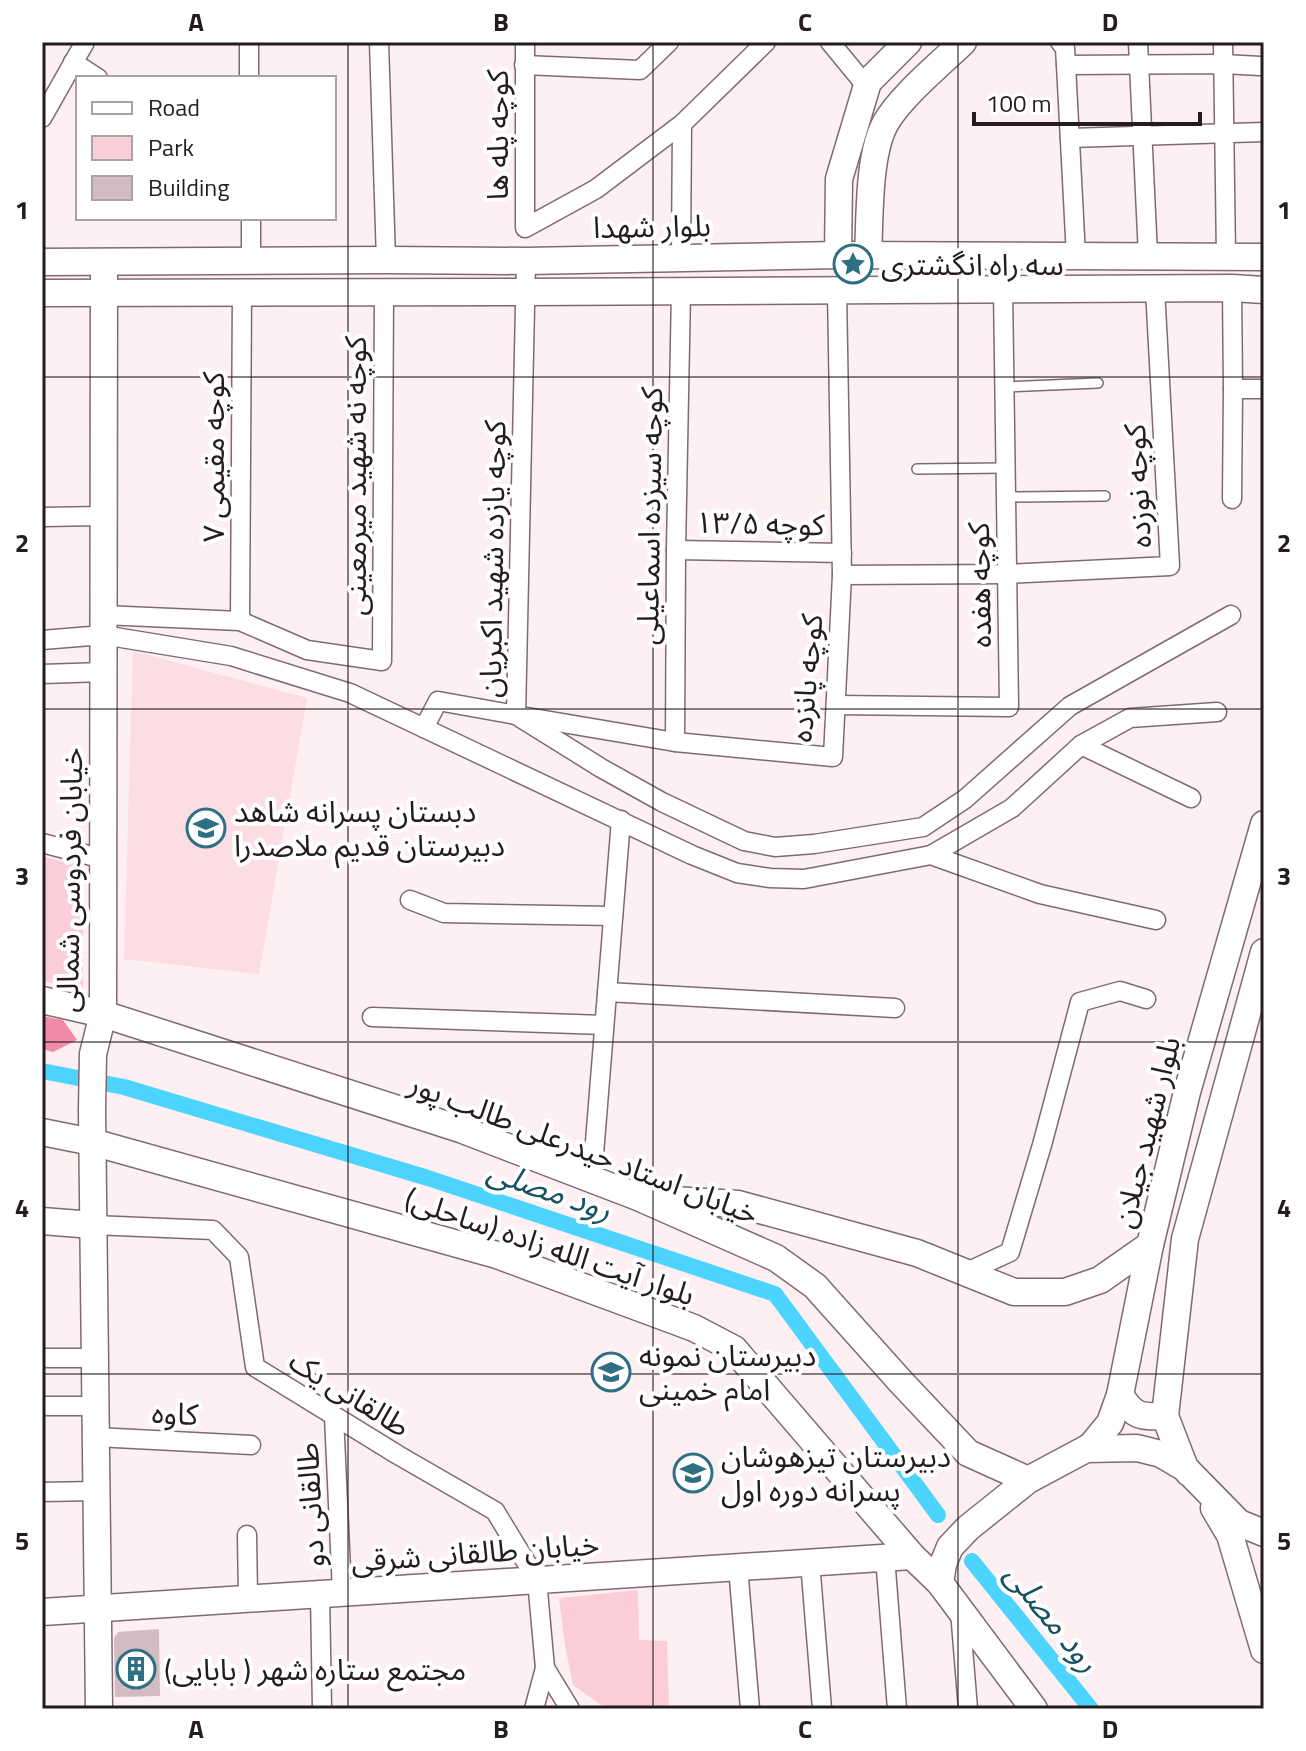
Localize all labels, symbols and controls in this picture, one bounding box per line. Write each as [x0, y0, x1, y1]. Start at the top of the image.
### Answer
text: A [188, 2, 204, 41]
text: B [493, 2, 509, 41]
text: C [798, 2, 812, 41]
text: D [1102, 2, 1118, 41]
street label: کوچه پله ها [474, 69, 520, 200]
legend [76, 76, 336, 220]
scale bar [974, 76, 1200, 126]
text: 100 m [986, 85, 1052, 121]
text: Road [148, 89, 200, 125]
text: Park [148, 129, 194, 165]
text: Building [148, 169, 230, 205]
text: 1 [15, 190, 29, 229]
text: 1 [1277, 190, 1291, 229]
street label: بلوار شهدا [593, 202, 711, 250]
place label: سه راه انگشتری [881, 241, 1064, 287]
place icon: سه راه انگشتری [832, 243, 874, 285]
street label: کوچه نه شهید میرمعینی [332, 336, 378, 616]
street label: کوچه مقیمی ۷ [190, 371, 236, 542]
street label: کوچه سیزده اسماعیلی [624, 386, 674, 645]
street label: کوچه یازده شهید اکبریان [467, 419, 517, 698]
street label: کوچه نوزده [1111, 422, 1163, 549]
street label: کوچه ۱۳/۵ [695, 499, 826, 547]
street label: کوچه هفده [955, 521, 1003, 648]
text: 2 [15, 523, 29, 562]
text: 2 [1277, 523, 1291, 562]
street label: کوچه پانزده [777, 611, 835, 744]
street label: خیابان فردوسی شمالی [44, 747, 94, 1013]
place label: دبستان پسرانه شاهد دبیرستان قدیم ملاصدرا [234, 788, 505, 869]
school or university icon: دبستان پسرانه شاهد دبیرستان قدیم ملاصدرا [185, 807, 227, 849]
text: 3 [15, 856, 29, 895]
text: 3 [1277, 856, 1291, 895]
street label: بلوار شهید جیلان [1100, 1031, 1192, 1233]
street label: خیابان استاد حیدرعلی طالب پور [402, 1060, 766, 1236]
water label: رود مصلی [481, 1145, 619, 1233]
street label: بلوار آیت الله زاده (ساحلی) [399, 1175, 701, 1317]
text: 4 [15, 1188, 29, 1227]
text: 4 [1277, 1188, 1291, 1227]
place label: دبیرستان نمونه امام خمینی [639, 1332, 816, 1412]
street label: طالقانی یک [280, 1338, 420, 1448]
school or university icon: دبیرستان نمونه امام خمینی [590, 1351, 632, 1393]
street label: کاوه [151, 1389, 200, 1437]
place label: دبیرستان تیزهوشان پسرانه دوره اول [721, 1433, 951, 1513]
street label: طالقانی دو [284, 1441, 336, 1569]
school or university icon: دبیرستان تیزهوشان پسرانه دوره اول [672, 1452, 714, 1494]
street label: خیابان طالقانی شرقی [349, 1520, 601, 1584]
text: 5 [15, 1521, 29, 1560]
text: 5 [1277, 1521, 1291, 1560]
water label: رود مصلی [994, 1552, 1112, 1682]
place label: مجتمع ستاره شهر ( بابایی) [164, 1646, 466, 1692]
building icon: مجتمع ستاره شهر ( بابایی) [115, 1648, 157, 1690]
text: A [188, 1709, 204, 1748]
text: B [493, 1709, 509, 1748]
text: C [798, 1709, 812, 1748]
text: D [1102, 1709, 1118, 1748]

